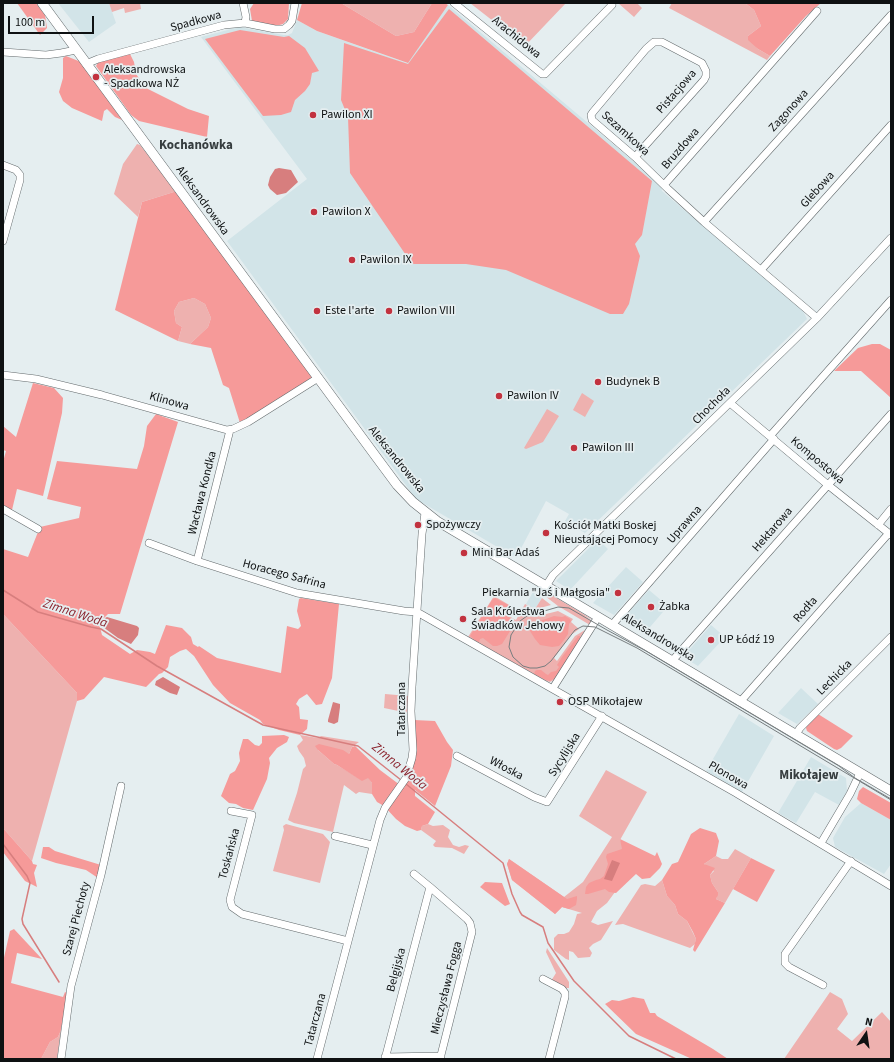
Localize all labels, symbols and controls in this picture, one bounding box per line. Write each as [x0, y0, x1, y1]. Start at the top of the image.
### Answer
scale bar [10, 8, 96, 34]
street label: Spadkowa [169, 8, 223, 36]
text: 100 m [15, 14, 45, 31]
street label: Arachidowa [489, 14, 543, 62]
place label: Aleksandrowska - Spadkowa NŻ [104, 63, 186, 91]
street label: Pistacjowa [654, 67, 700, 117]
marker: Aleksandrowska - Spadkowa NŻ [91, 72, 101, 82]
street label: Zagonowa [766, 87, 812, 135]
place label: Pawilon XI [321, 108, 373, 122]
street label: Sezamkowa [598, 109, 652, 159]
marker: Pawilon XI [308, 110, 318, 120]
street label: Bruzdowa [659, 125, 703, 173]
district label: Kochanówka [159, 138, 233, 154]
street label: Aleksandrowska [172, 164, 232, 238]
street label: Glebowa [798, 169, 838, 211]
place label: Pawilon X [322, 205, 371, 219]
marker: Pawilon X [309, 207, 319, 217]
place label: Pawilon IX [360, 253, 412, 267]
marker: Pawilon IX [347, 255, 357, 265]
place label: Este l'arte [325, 304, 374, 318]
place label: Pawilon VIII [397, 304, 455, 318]
marker: Este l'arte [312, 306, 322, 316]
marker: Pawilon VIII [384, 306, 394, 316]
place label: Budynek B [606, 375, 660, 389]
marker: Budynek B [593, 377, 603, 387]
street label: Chochoła [690, 384, 734, 428]
street label: Klinowa [148, 389, 190, 415]
place label: Pawilon IV [507, 389, 559, 403]
marker: Pawilon IV [494, 391, 504, 401]
street label: Aleksandrowska [365, 424, 427, 496]
street label: Kompostowa [787, 434, 847, 488]
place label: Pawilon III [582, 441, 634, 455]
marker: Pawilon III [569, 443, 579, 453]
street label: Wacława Kondka [186, 450, 220, 536]
street label: Uprawna [665, 503, 705, 547]
street label: Hektarowa [750, 505, 796, 555]
place label: Spożywczy [426, 518, 481, 532]
place label: Kościół Matki Boskej Nieustającej Pomocy [554, 519, 658, 547]
marker: Spożywczy [413, 520, 423, 530]
marker: Kościół Matki Boskej Nieustającej Pomocy [541, 528, 551, 538]
place label: Mini Bar Adaś [472, 546, 540, 560]
marker: Mini Bar Adaś [459, 548, 469, 558]
street label: Horacego Safrina [241, 557, 327, 593]
place label: Piekarnia "Jaś i Małgosia" [482, 586, 610, 600]
marker: Piekarnia "Jaś i Małgosia" [613, 588, 623, 598]
street label: Rodła [791, 594, 821, 626]
water label: Zimna Woda [41, 596, 109, 632]
place label: Żabka [659, 600, 690, 614]
marker: Żabka [646, 602, 656, 612]
place label: Sala Królestwa Świadków Jehowy [471, 605, 564, 633]
street label: Aleksandrowska [619, 611, 697, 665]
marker: Sala Królestwa Świadków Jehowy [458, 614, 468, 624]
place label: UP Łódź 19 [719, 633, 774, 647]
marker: UP Łódź 19 [706, 635, 716, 645]
street label: Lechicka [814, 657, 856, 699]
street label: Tatarczana [395, 682, 409, 736]
place label: OSP Mikołajew [568, 695, 643, 709]
marker: OSP Mikołajew [555, 697, 565, 707]
street label: Sycylijska [546, 730, 584, 780]
water label: Zimna Woda [368, 740, 430, 794]
street label: Włoska [487, 754, 525, 784]
street label: Plonowa [705, 759, 751, 793]
district label: Mikołajew [779, 768, 839, 784]
street label: Toskańska [216, 827, 244, 881]
street label: Szarej Piechoty [60, 880, 94, 958]
street label: Mieczysława Fogga [428, 940, 466, 1036]
street label: Belgijska [384, 946, 410, 994]
street label: Tatarczana [302, 992, 330, 1048]
north arrow [846, 1014, 886, 1054]
text: N [864, 1014, 874, 1030]

